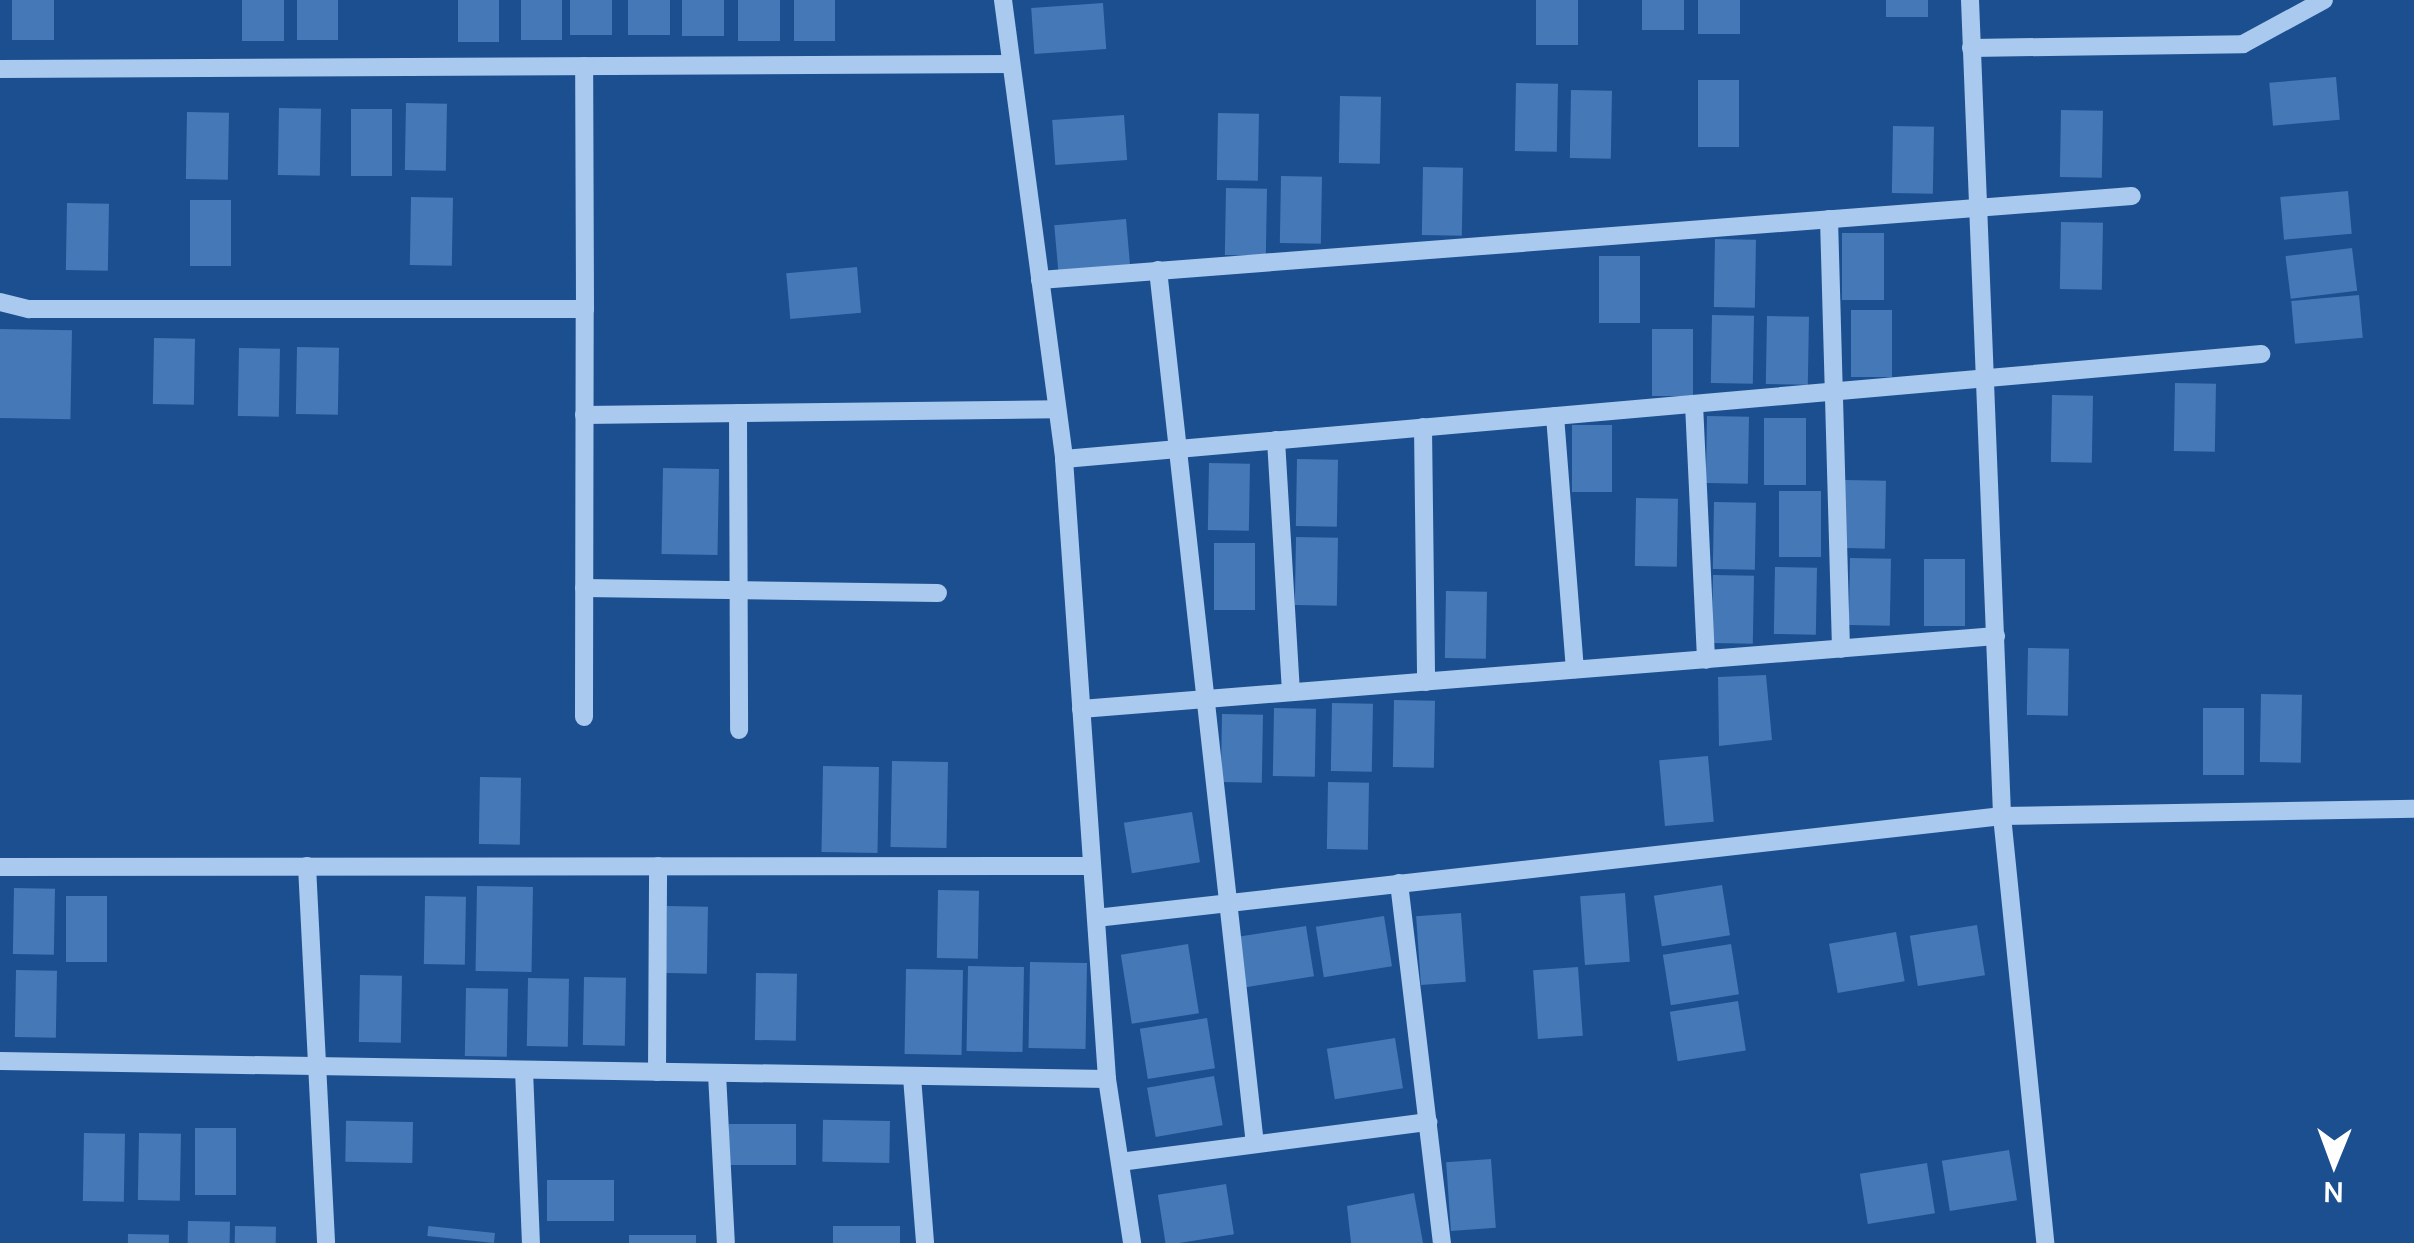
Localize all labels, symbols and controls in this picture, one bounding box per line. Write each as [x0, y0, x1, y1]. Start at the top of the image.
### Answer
north arrow [2284, 1113, 2384, 1213]
text: N [2323, 1174, 2344, 1212]

